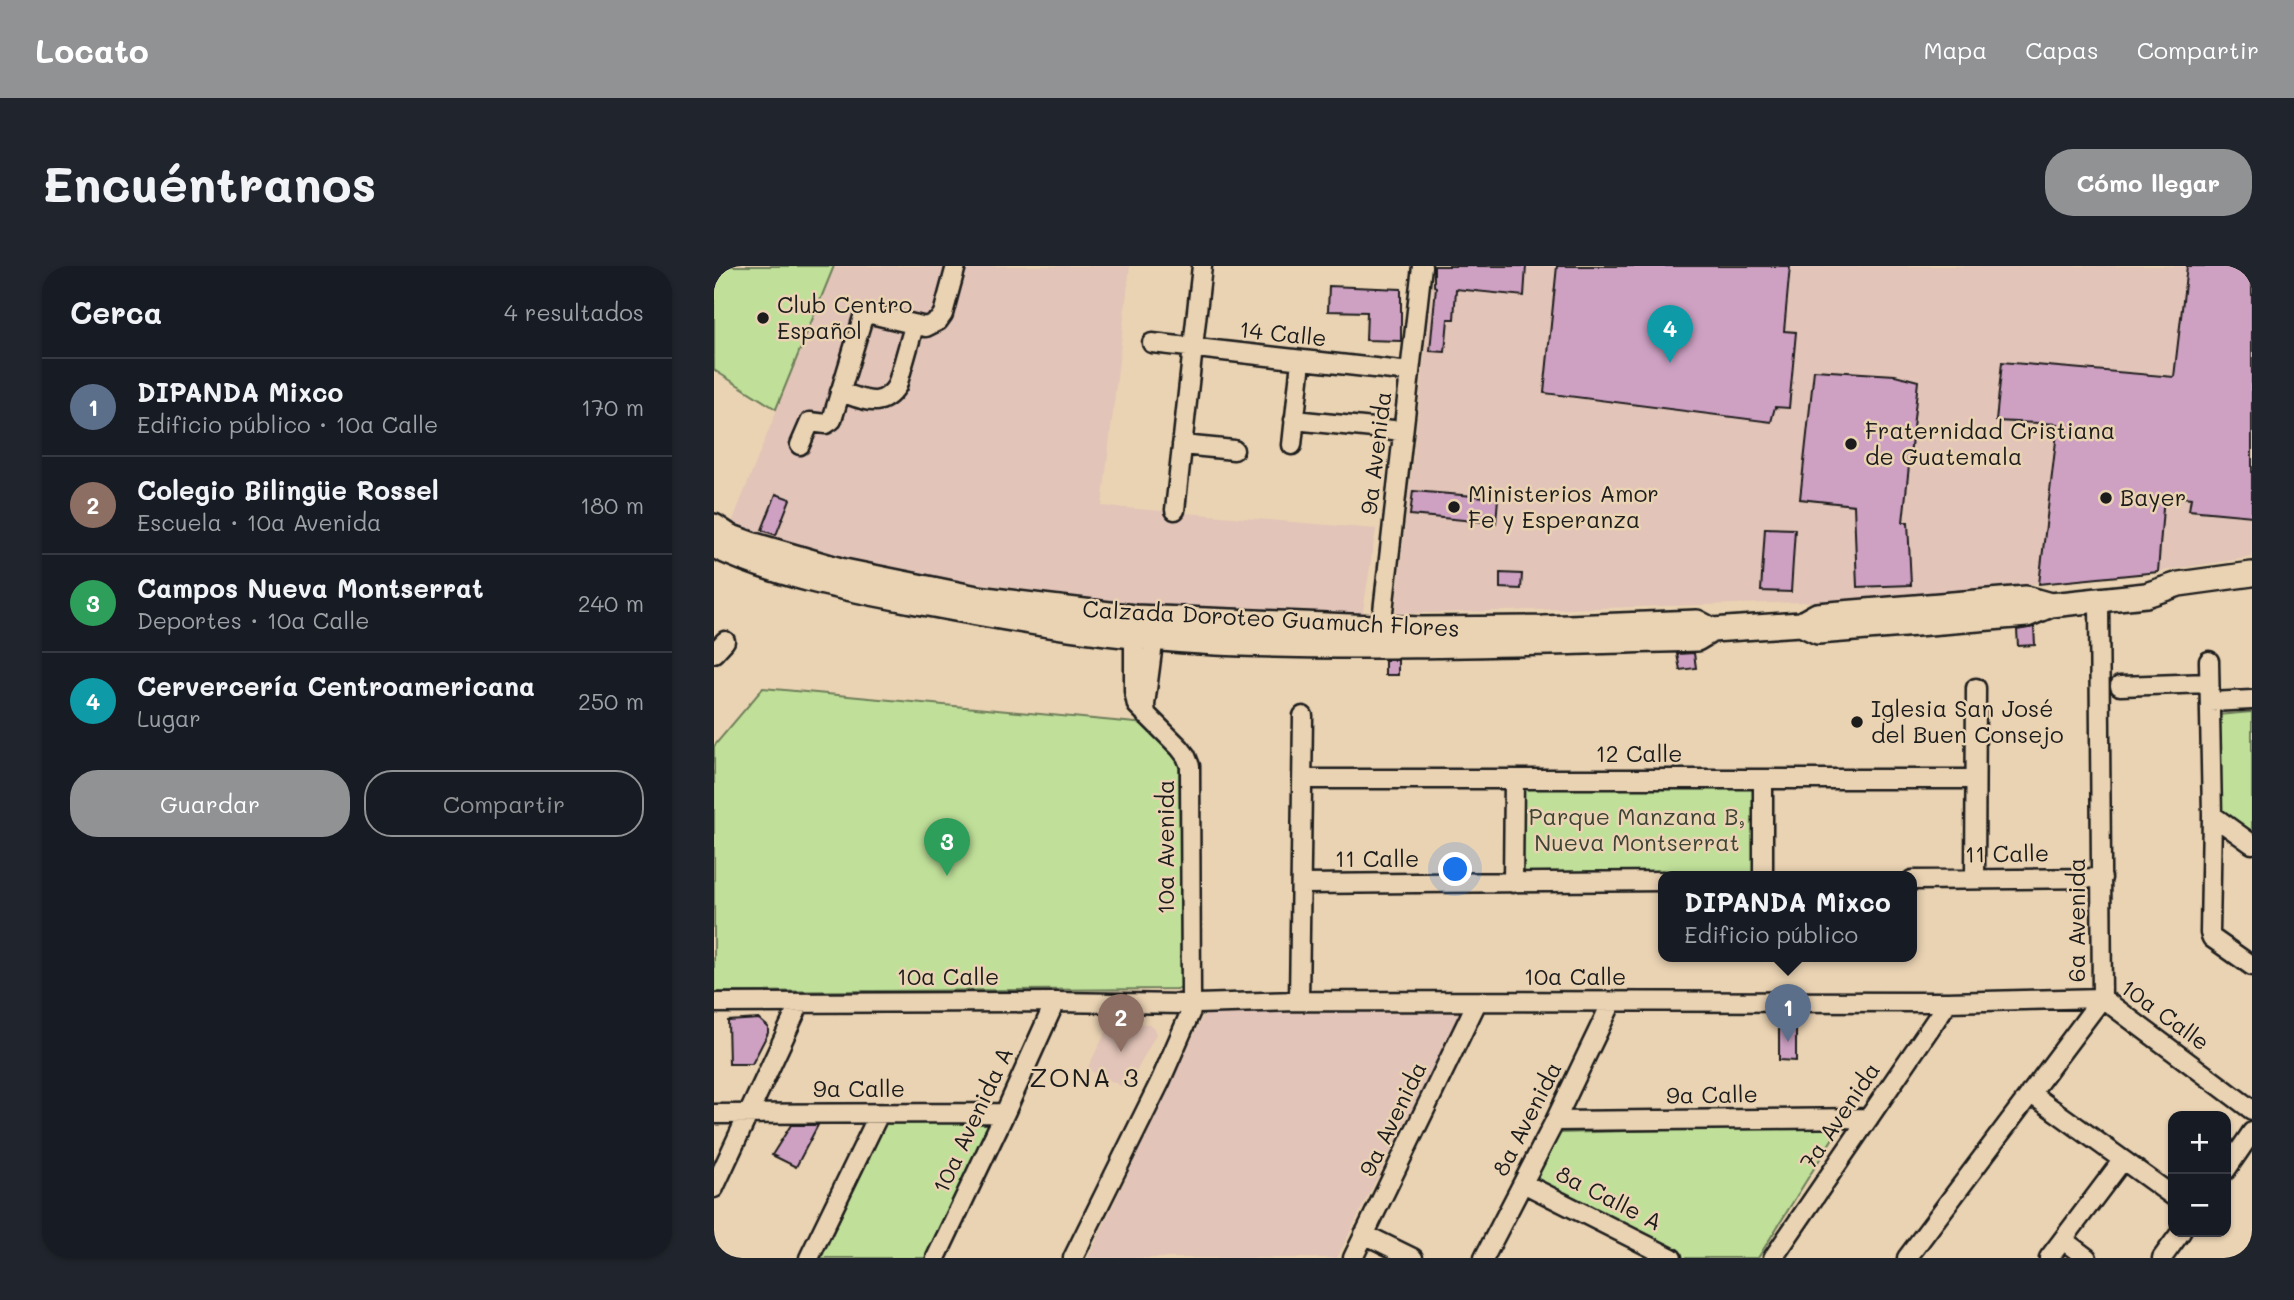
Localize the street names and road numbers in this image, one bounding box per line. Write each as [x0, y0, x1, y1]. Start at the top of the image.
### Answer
street label: 14 Calle [1238, 314, 1328, 353]
street label: 9a Avenida [1353, 390, 1397, 516]
street label: Calzada Doroteo Guamuch Flores [1082, 593, 1461, 643]
street label: 12 Calle [1596, 738, 1683, 768]
street label: 10a Avenida [1150, 780, 1180, 914]
street label: 11 Calle [1964, 837, 2049, 869]
street label: 11 Calle [1335, 843, 1419, 873]
street label: 6a Avenida [2061, 858, 2091, 982]
street label: 10a Calle [897, 961, 999, 991]
street label: 10a Calle [1524, 961, 1626, 991]
street label: 10a Calle [2115, 972, 2216, 1057]
street label: 10a Avenida A [925, 1042, 1019, 1198]
street label: 9a Avenida [1351, 1056, 1433, 1181]
street label: 8a Avenida [1485, 1056, 1568, 1181]
street label: 7a Avenida [1792, 1056, 1886, 1175]
street label: 9a Calle [813, 1073, 905, 1103]
street label: 9a Calle [1666, 1078, 1758, 1110]
street label: 8a Calle A [1551, 1158, 1668, 1237]

